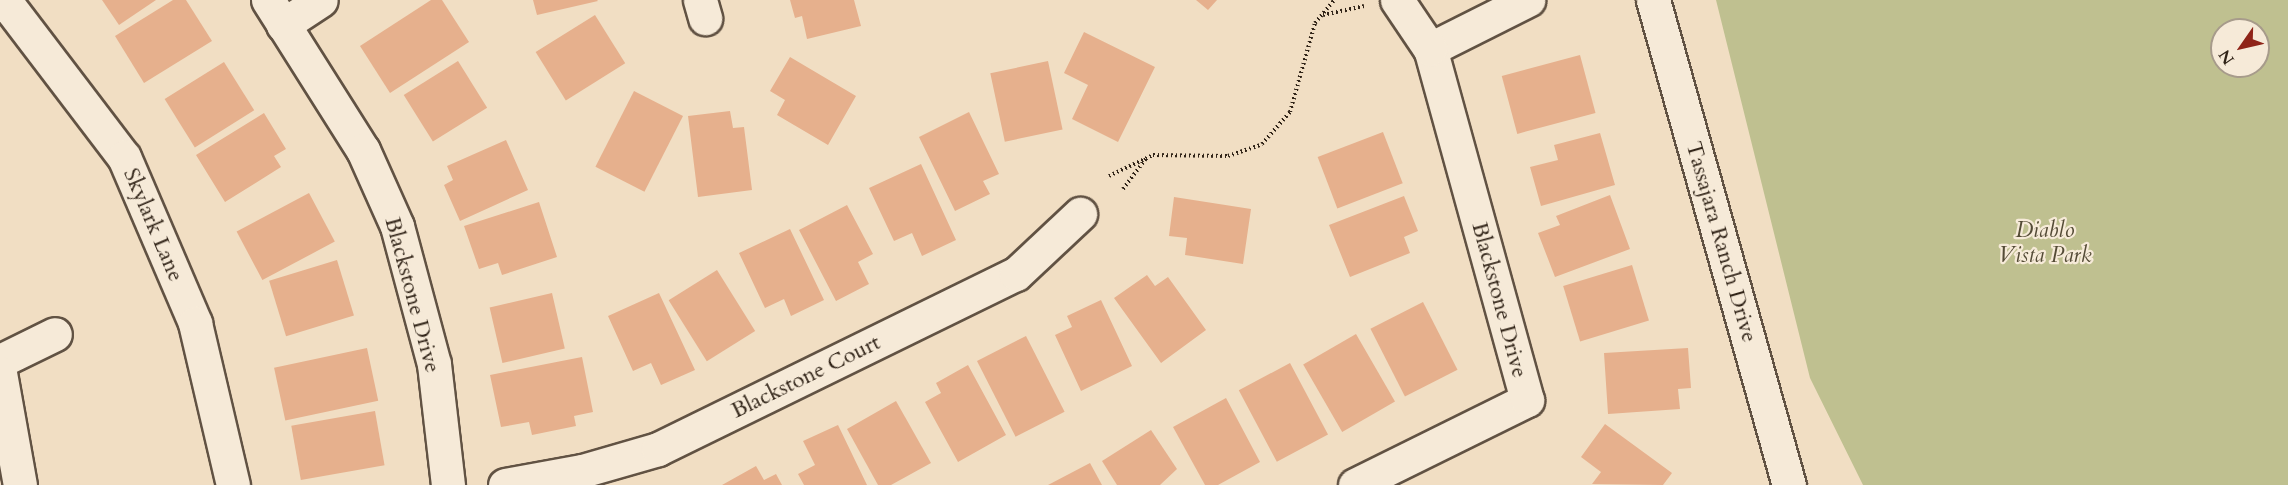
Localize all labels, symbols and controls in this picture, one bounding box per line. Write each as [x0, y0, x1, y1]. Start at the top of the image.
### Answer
north arrow [2210, 18, 2270, 78]
text: N [2214, 45, 2240, 69]
street label: Tassajara Ranch Drive [1680, 139, 1762, 345]
street label: Skylark Lane [117, 164, 189, 286]
street label: Blackstone Drive [379, 214, 445, 376]
park label: Diablo Vista Park [1998, 217, 2092, 268]
street label: Blackstone Drive [1466, 219, 1532, 381]
street label: Blackstone Court [727, 330, 885, 424]

